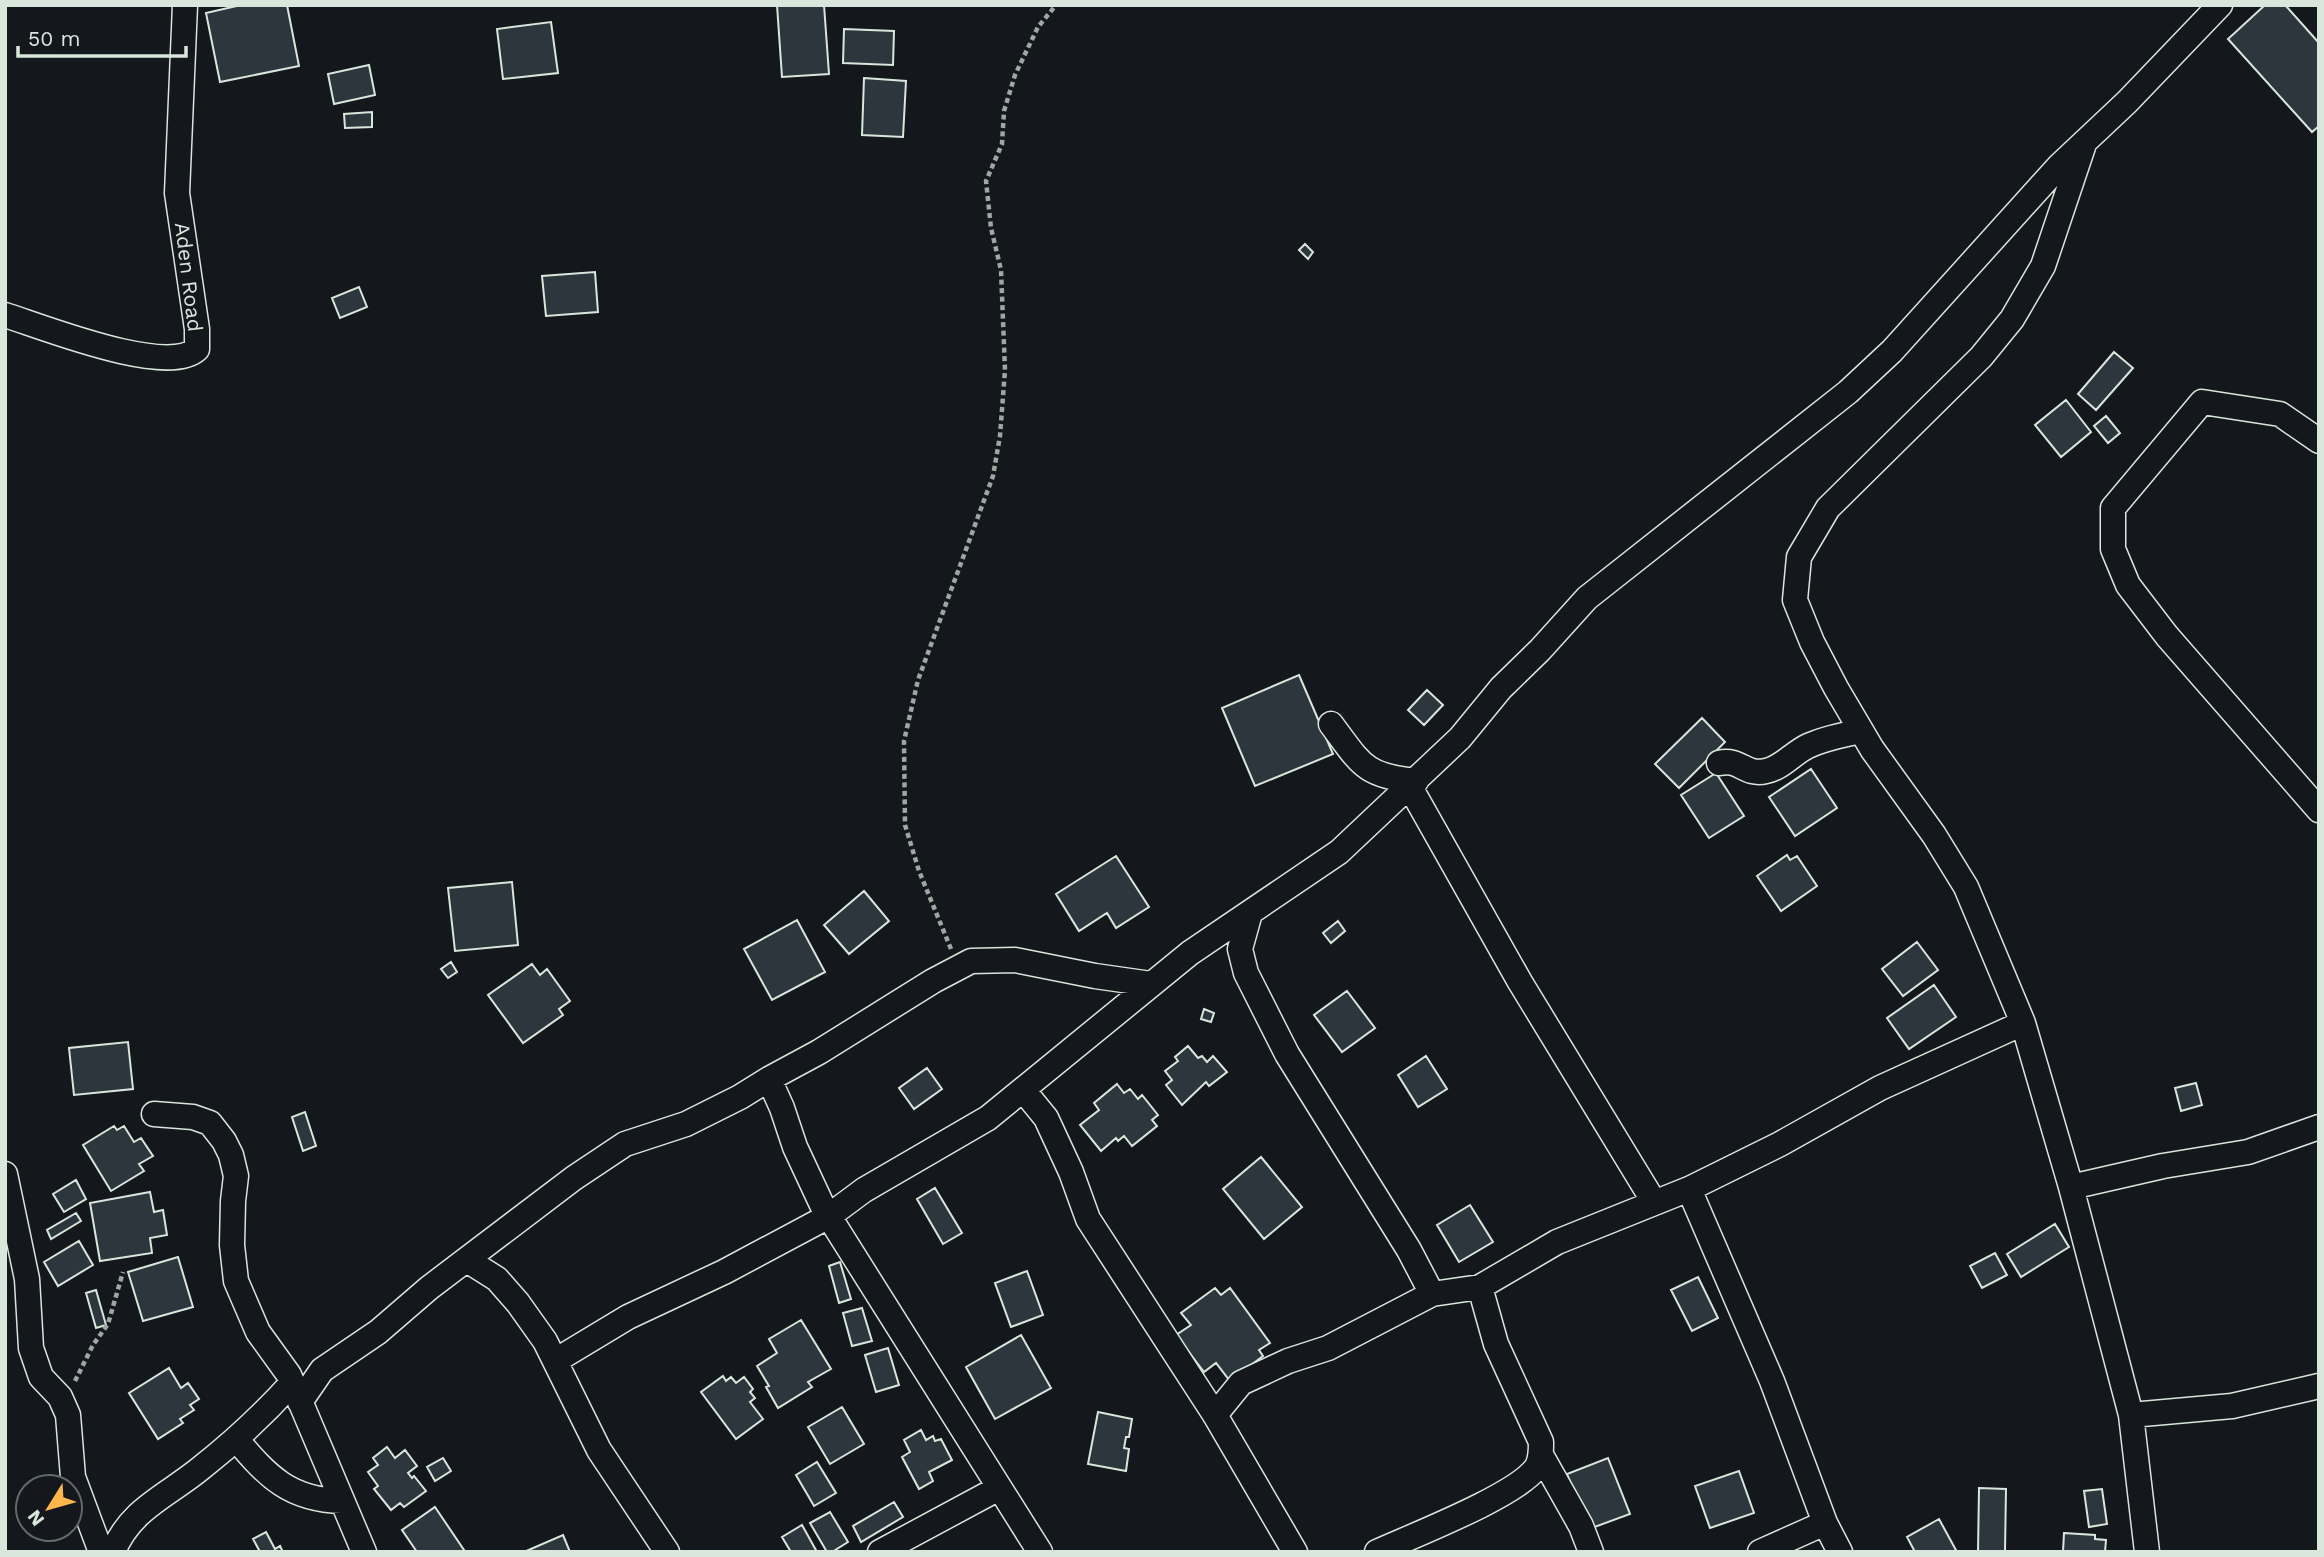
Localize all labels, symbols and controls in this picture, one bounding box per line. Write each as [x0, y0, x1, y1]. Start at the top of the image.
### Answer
scale bar [18, 14, 186, 58]
text: 50 m [28, 26, 80, 51]
street label: Aden Road [170, 221, 208, 333]
north arrow [14, 1473, 84, 1543]
text: N [22, 1505, 49, 1530]

